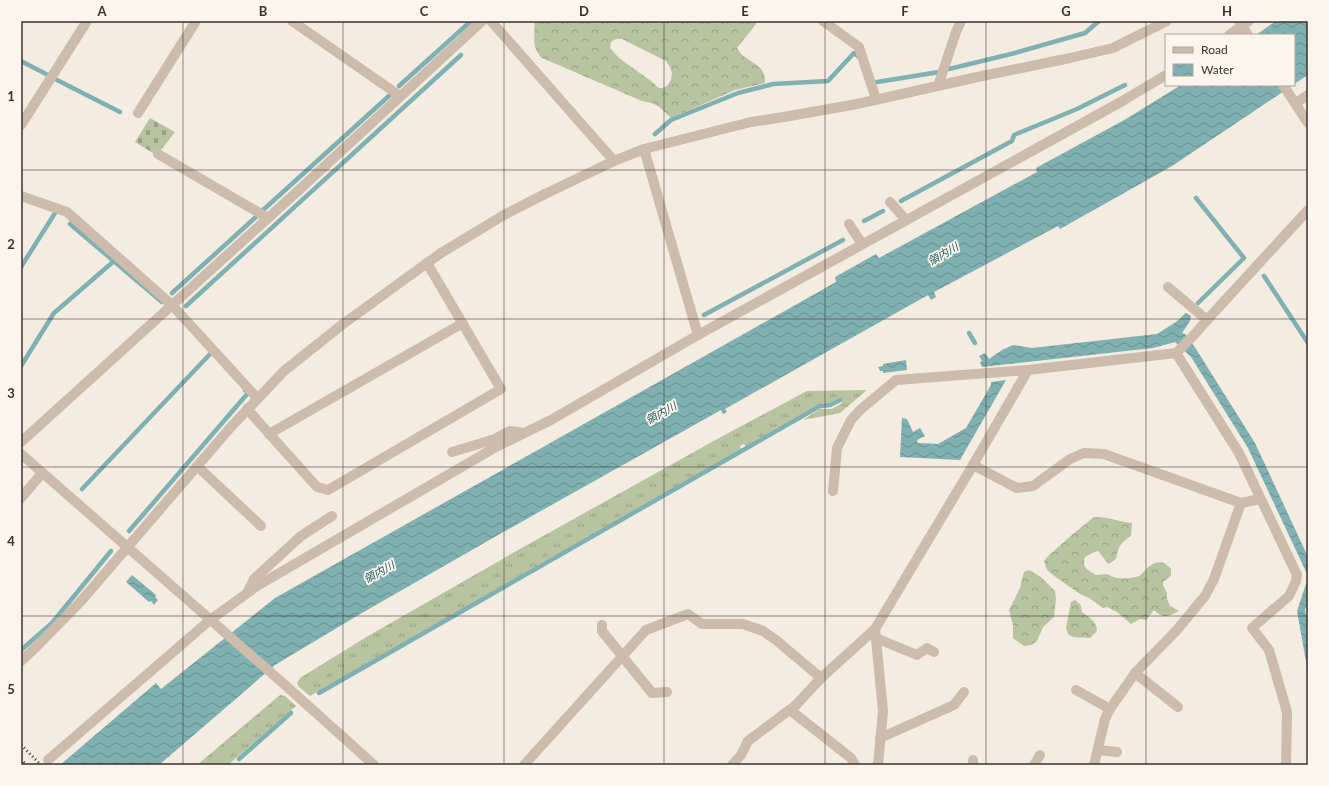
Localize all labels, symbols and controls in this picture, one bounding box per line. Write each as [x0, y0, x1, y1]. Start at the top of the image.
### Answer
text: A [96, 3, 107, 19]
text: B [259, 3, 268, 19]
text: C [420, 3, 429, 19]
text: D [579, 3, 589, 19]
text: E [741, 3, 749, 19]
text: F [901, 3, 909, 19]
text: G [1061, 3, 1071, 19]
text: H [1222, 3, 1232, 19]
legend [1165, 34, 1295, 86]
text: Road [1201, 42, 1228, 57]
text: Water [1201, 62, 1234, 77]
text: 1 [7, 88, 15, 104]
text: 2 [7, 236, 15, 252]
water label: 領内川 [925, 239, 961, 267]
text: 3 [7, 385, 15, 401]
water label: 領内川 [643, 398, 679, 426]
text: 4 [7, 533, 15, 549]
water label: 領内川 [361, 557, 397, 585]
text: 5 [7, 681, 15, 697]

